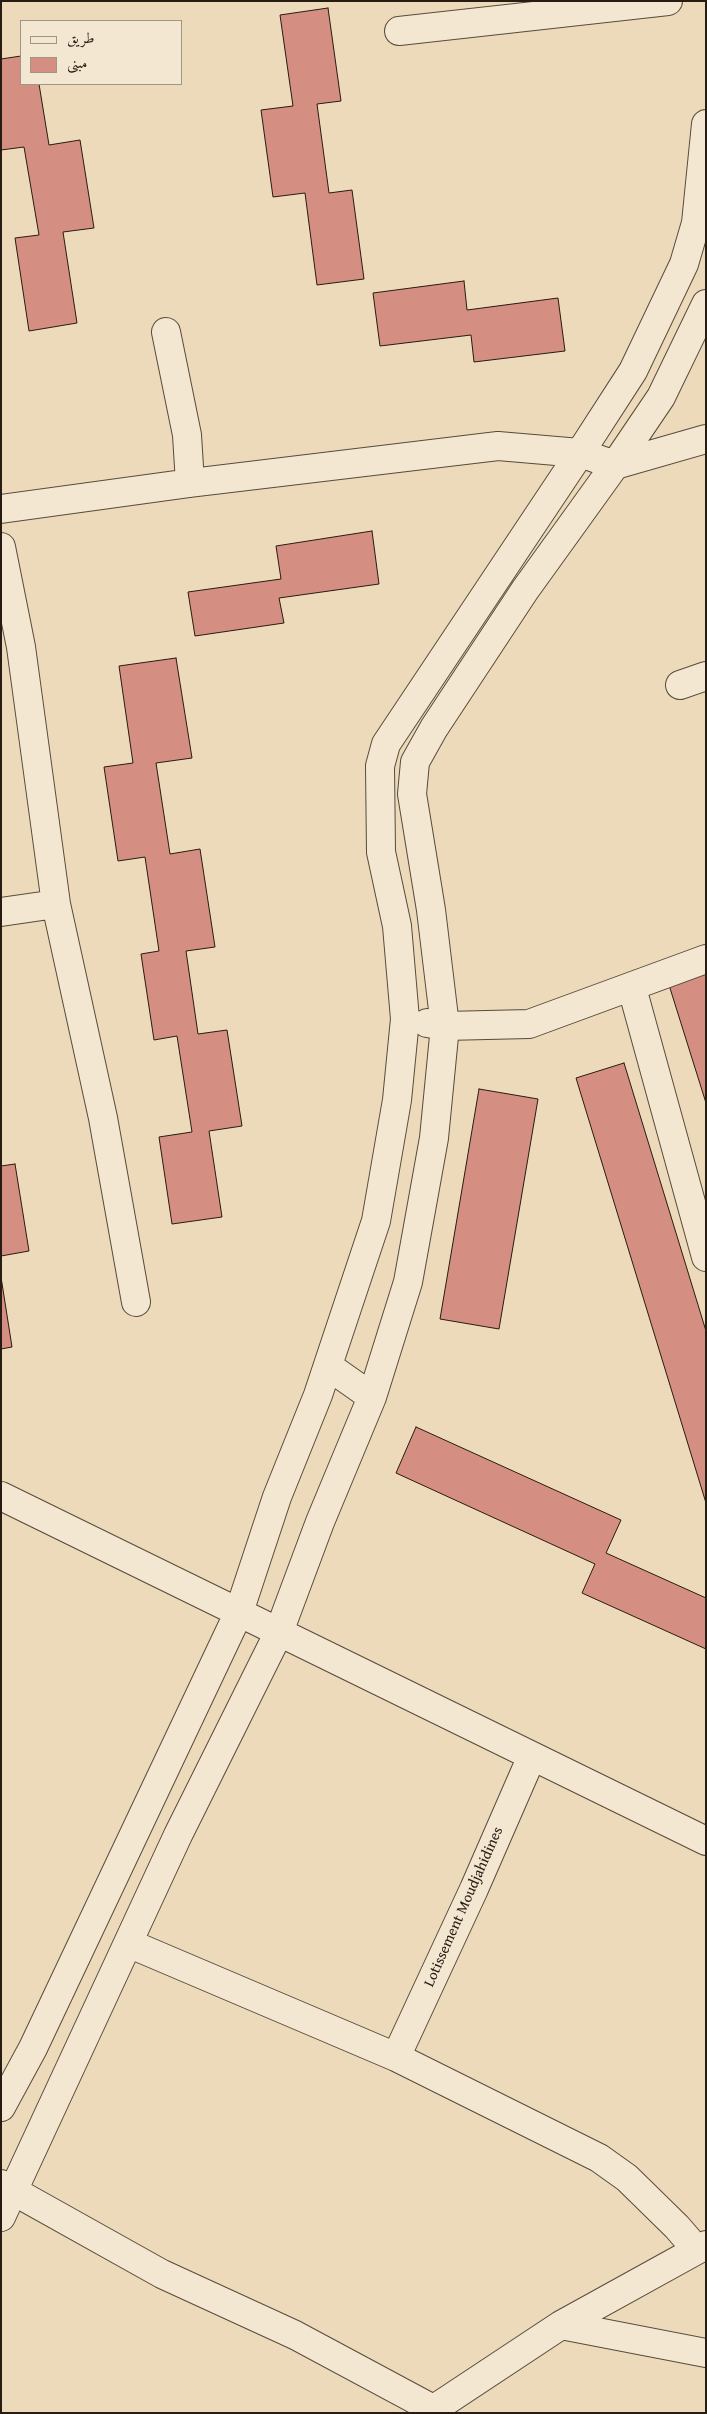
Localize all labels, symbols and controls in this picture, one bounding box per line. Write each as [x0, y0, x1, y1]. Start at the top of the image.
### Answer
legend [20, 20, 182, 85]
text: طريق [67, 27, 94, 48]
text: مبنى [67, 52, 87, 73]
street label: Lotissement Moudjahidines [421, 1824, 507, 1990]

